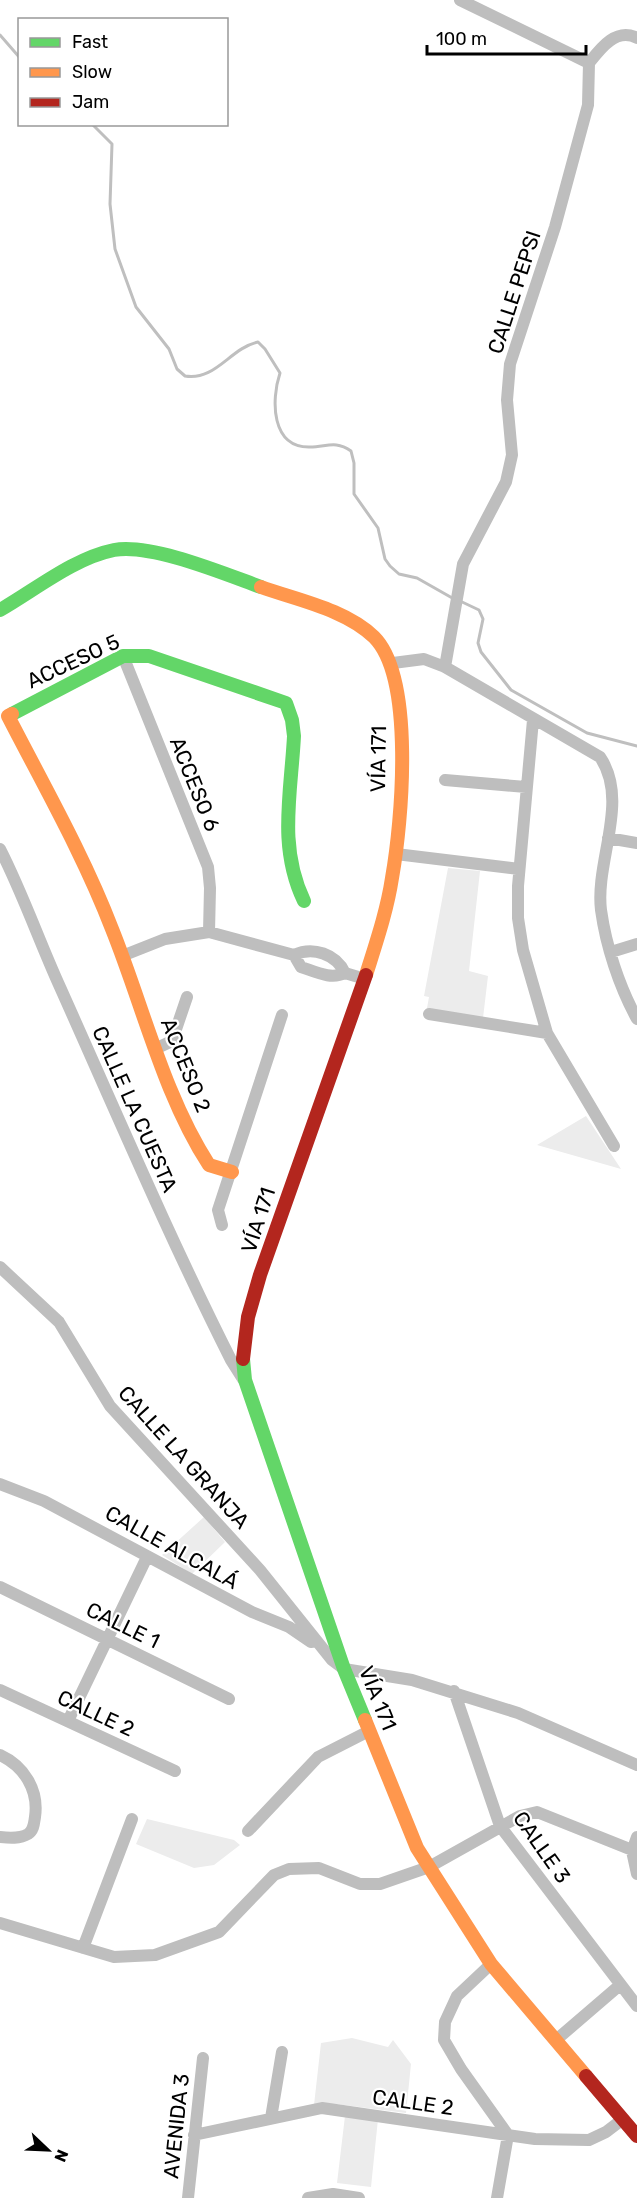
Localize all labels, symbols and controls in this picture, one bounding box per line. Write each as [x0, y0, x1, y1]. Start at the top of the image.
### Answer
legend [18, 18, 228, 126]
scale bar [427, 18, 586, 56]
text: 100 m [436, 28, 487, 50]
text: Fast [72, 31, 108, 53]
text: Slow [72, 61, 112, 83]
text: Jam [72, 91, 109, 113]
street label: CALLE PEPSI [482, 227, 546, 357]
street label: ACCESO 5 [23, 629, 123, 693]
street label: VÍA 171 [365, 725, 391, 793]
street label: ACCESO 6 [165, 733, 225, 835]
street label: ACCESO 2 [156, 1014, 216, 1116]
street label: CALLE LA CUESTA [87, 1022, 183, 1196]
street label: VÍA 171 [236, 1184, 280, 1256]
street label: CALLE LA GRANJA [113, 1380, 255, 1534]
street label: CALLE ALCALÁ [101, 1500, 243, 1594]
street label: CALLE 1 [82, 1597, 164, 1653]
street label: VÍA 171 [354, 1662, 402, 1734]
street label: CALLE 2 [54, 1684, 138, 1742]
street label: CALLE 3 [508, 1806, 576, 1888]
street label: AVENIDA 3 [158, 2072, 194, 2180]
street label: CALLE 2 [371, 2084, 455, 2120]
north arrow [18, 2120, 78, 2180]
text: N [50, 2147, 72, 2165]

